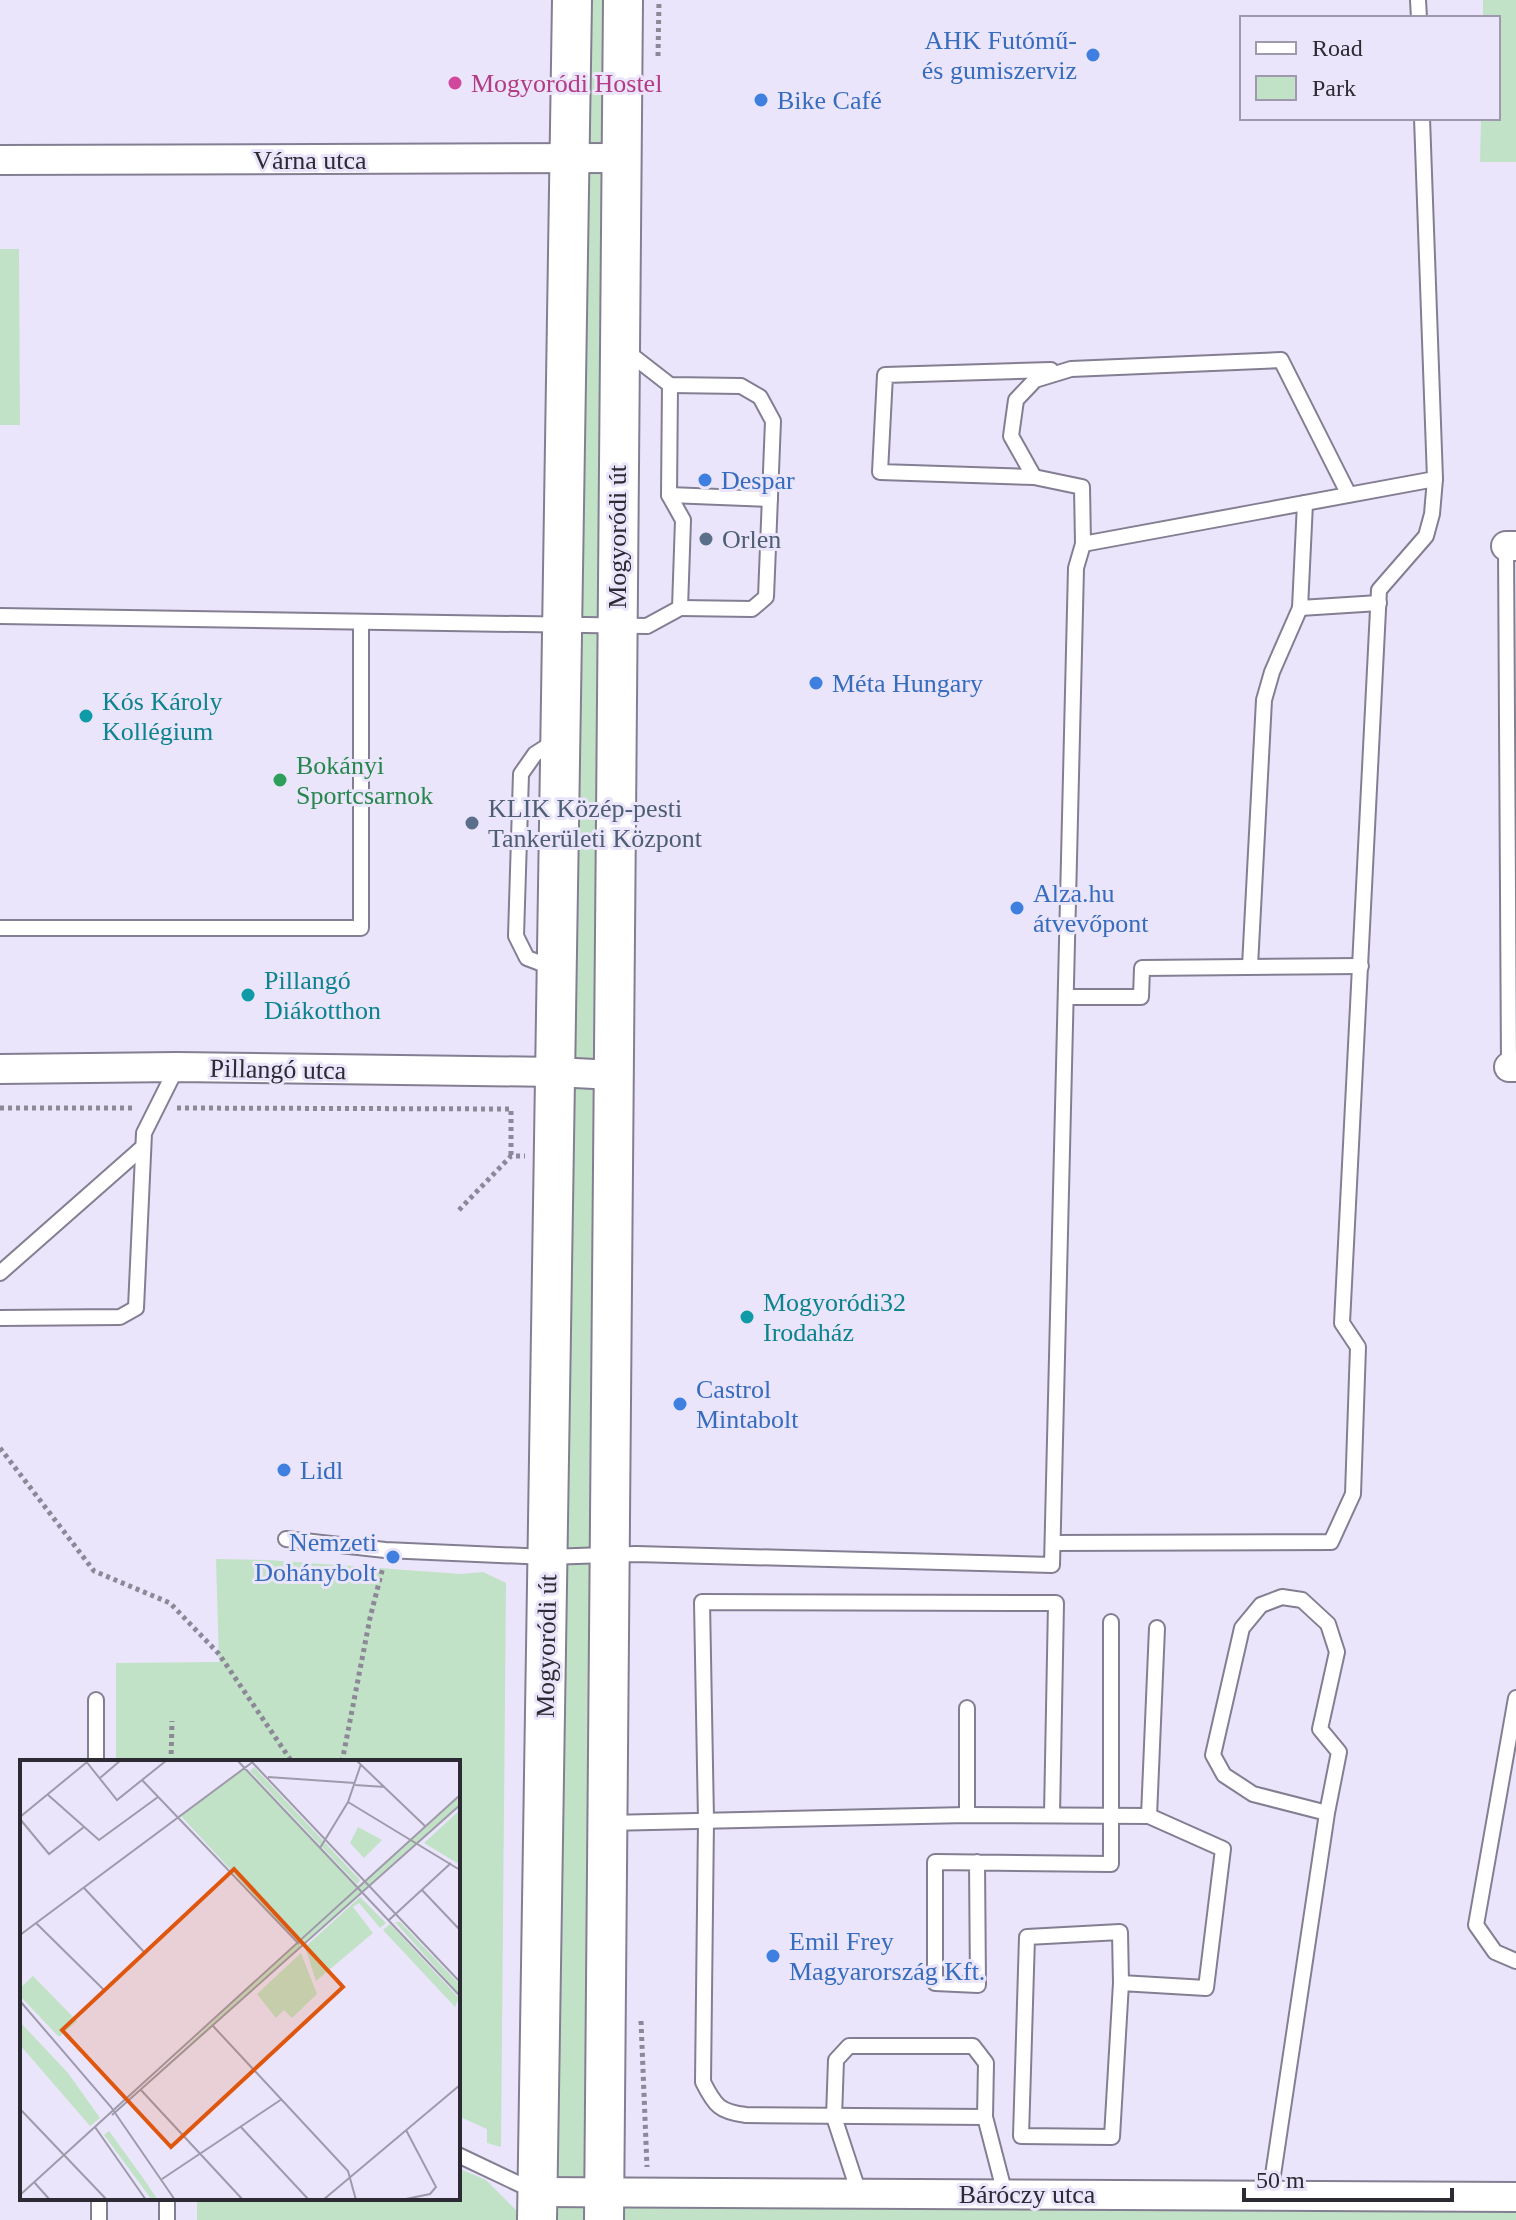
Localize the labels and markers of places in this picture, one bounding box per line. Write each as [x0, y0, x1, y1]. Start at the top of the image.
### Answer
place label: AHK Futómű- és gumiszerviz [922, 26, 1077, 85]
marker: AHK Futómű- és gumiszerviz [1084, 46, 1102, 64]
place label: Mogyoródi Hostel [471, 69, 662, 98]
marker: Mogyoródi Hostel [446, 74, 464, 92]
place label: Bike Café [777, 86, 882, 115]
marker: Bike Café [752, 91, 770, 109]
place label: Despar [721, 466, 795, 495]
marker: Despar [696, 471, 714, 489]
place label: Orlen [722, 525, 781, 554]
marker: Orlen [697, 530, 715, 548]
place label: Méta Hungary [832, 669, 983, 698]
marker: Méta Hungary [807, 674, 825, 692]
place label: Kós Károly Kollégium [102, 687, 223, 746]
marker: Kós Károly Kollégium [77, 707, 95, 725]
place label: Bokányi Sportcsarnok [296, 751, 433, 810]
marker: Bokányi Sportcsarnok [271, 771, 289, 789]
place label: KLIK Közép-pesti Tankerületi Központ [488, 794, 703, 853]
marker: KLIK Közép-pesti Tankerületi Központ [463, 814, 481, 832]
place label: Alza.hu átvevőpont [1033, 879, 1149, 938]
marker: Alza.hu átvevőpont [1008, 899, 1026, 917]
place label: Pillangó Diákotthon [264, 966, 381, 1025]
marker: Pillangó Diákotthon [239, 986, 257, 1004]
place label: Mogyoródi32 Irodaház [763, 1288, 906, 1347]
marker: Mogyoródi32 Irodaház [738, 1308, 756, 1326]
place label: Castrol Mintabolt [696, 1375, 799, 1434]
marker: Castrol Mintabolt [671, 1395, 689, 1413]
place label: Lidl [300, 1456, 343, 1485]
marker: Lidl [275, 1461, 293, 1479]
place label: Nemzeti Dohánybolt [254, 1528, 378, 1587]
marker: Nemzeti Dohánybolt [384, 1548, 402, 1566]
place label: Emil Frey Magyarország Kft. [789, 1927, 985, 1986]
marker: Emil Frey Magyarország Kft. [764, 1947, 782, 1965]

